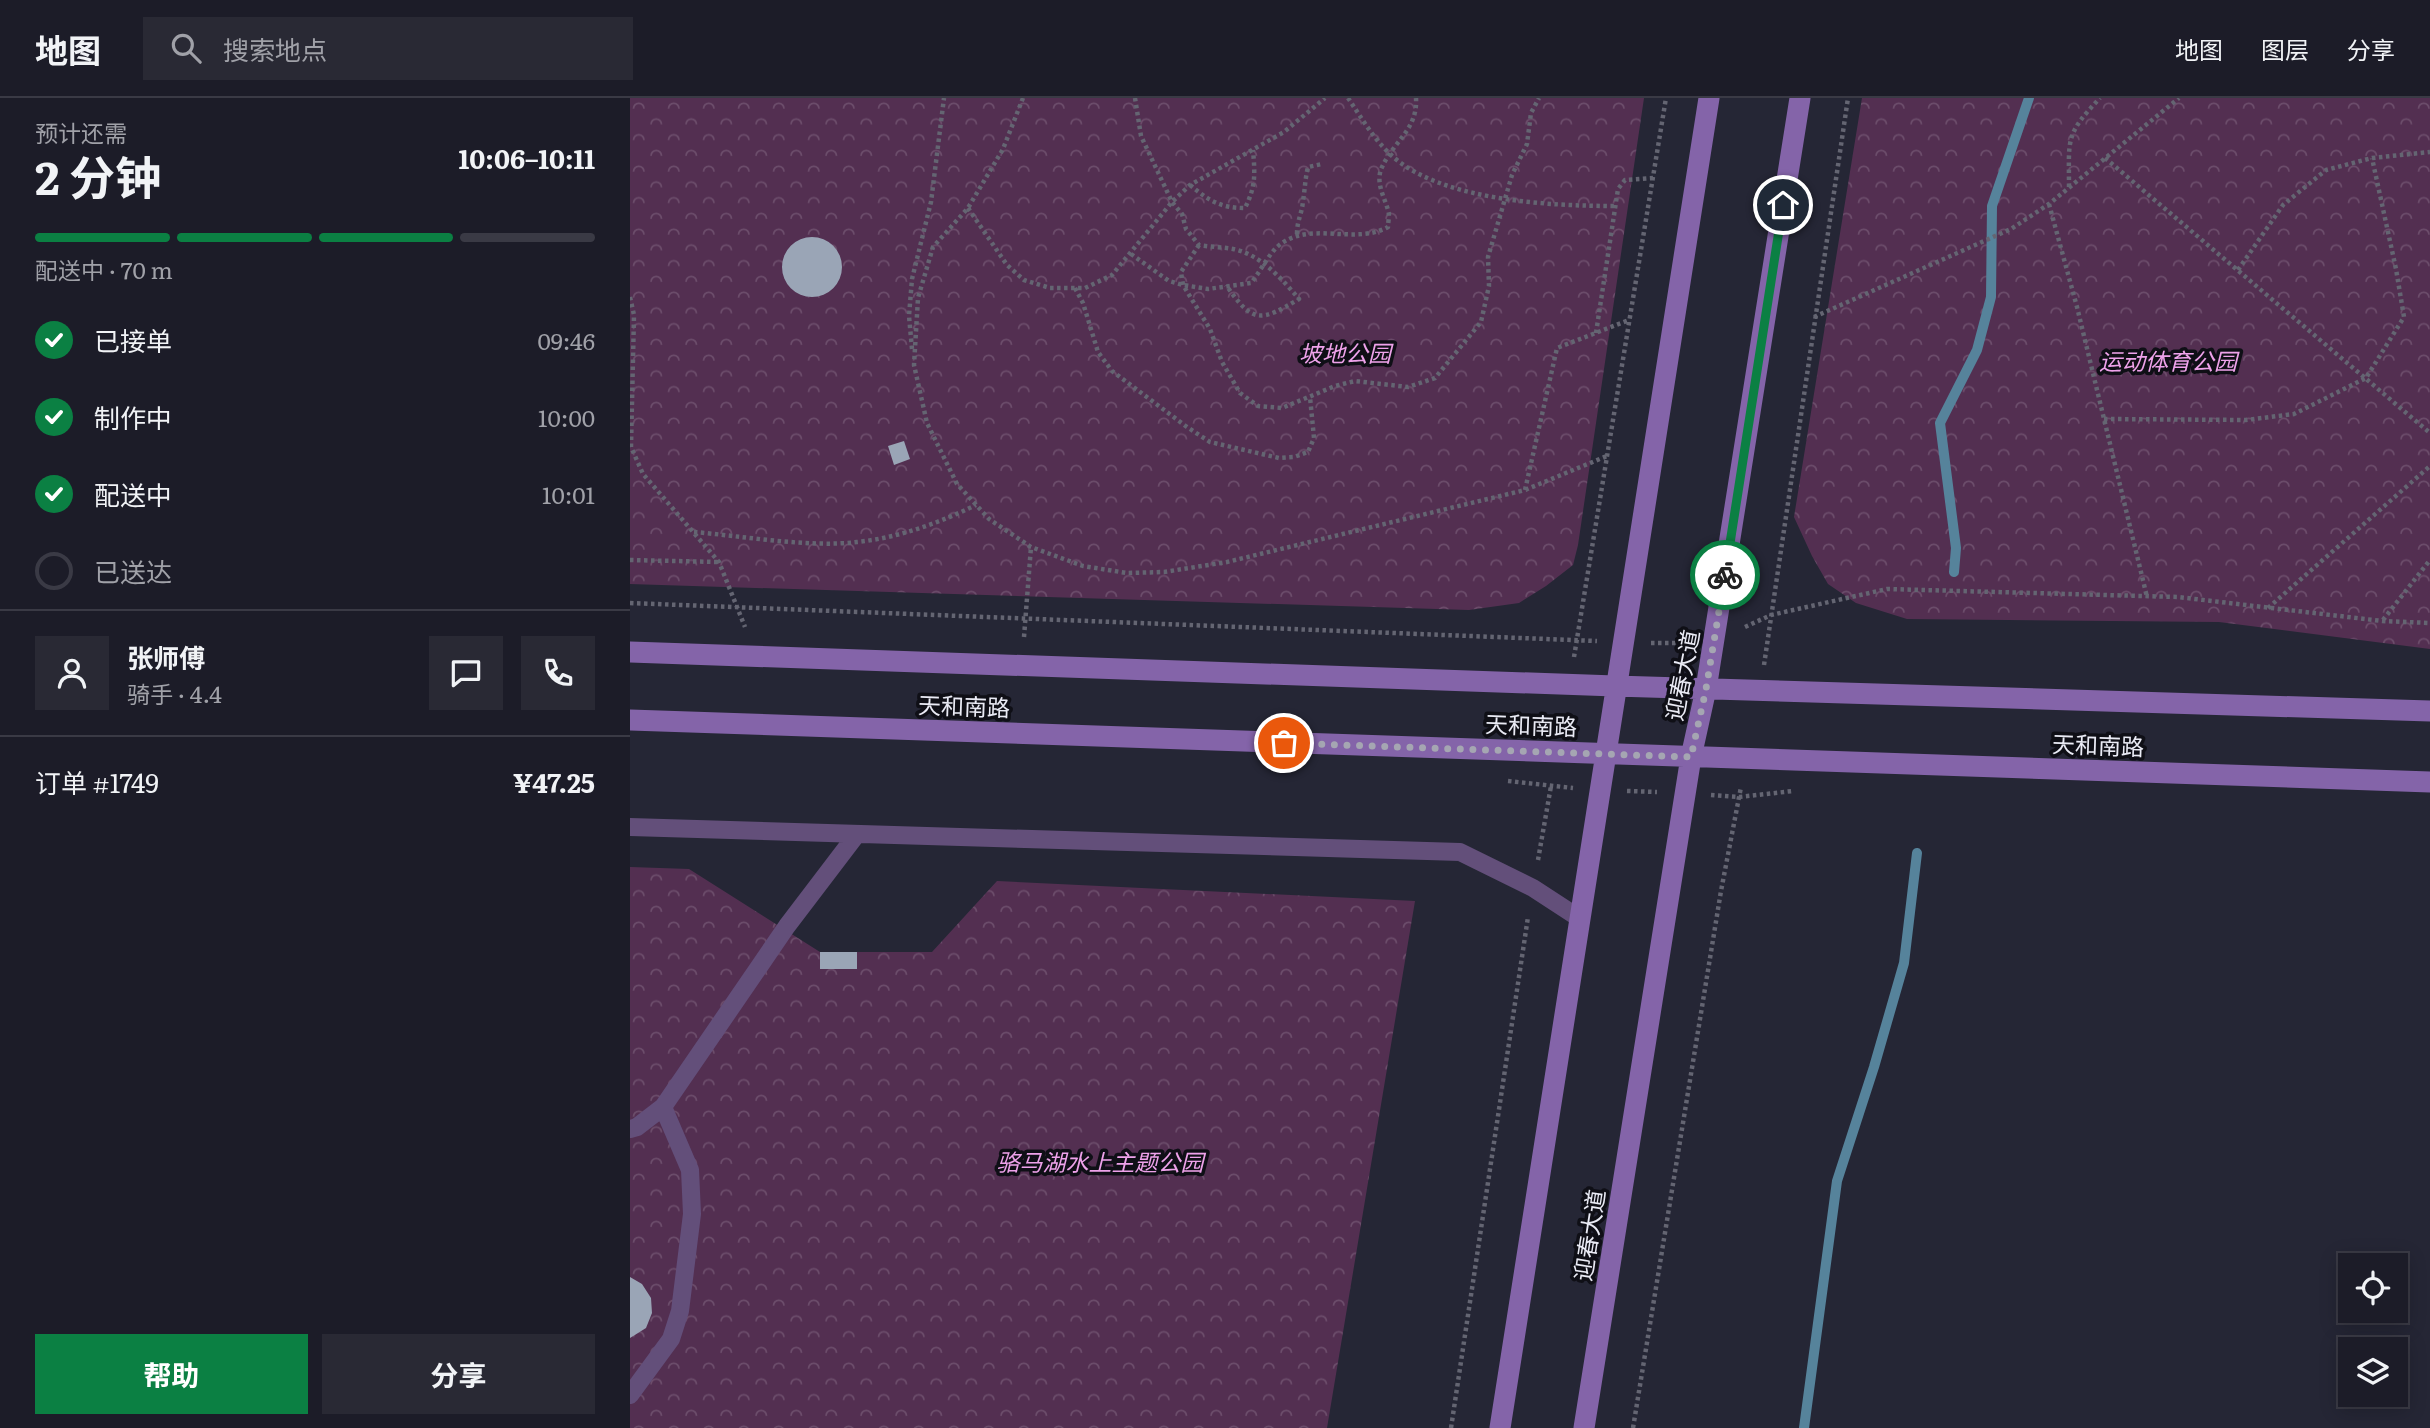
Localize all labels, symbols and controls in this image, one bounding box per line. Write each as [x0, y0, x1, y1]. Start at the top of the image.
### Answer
search box [143, 17, 633, 80]
text: 地图 [35, 24, 101, 73]
icon: search [167, 29, 205, 67]
text: 搜索地点 [223, 29, 327, 68]
text: 地图 [2175, 31, 2223, 66]
text: 图层 [2261, 31, 2309, 66]
text: 分享 [2347, 31, 2395, 66]
text: 预计还需 [35, 115, 127, 149]
text: 10:06–10:11 [459, 138, 595, 177]
text: 2 分钟 [35, 141, 161, 209]
pin [1753, 175, 1813, 235]
icon: home [1764, 186, 1802, 224]
text: 配送中 · 70 m [35, 252, 173, 286]
text: 已接单 [94, 320, 172, 359]
icon: check [35, 321, 73, 359]
text: 09:46 [537, 323, 595, 357]
park label: 坡地公园 [1299, 335, 1394, 369]
park label: 运动体育公园 [2099, 343, 2240, 377]
text: 制作中 [94, 397, 172, 436]
icon: check [35, 398, 73, 436]
text: 10:00 [538, 400, 595, 434]
text: 配送中 [94, 474, 172, 513]
icon: check [35, 475, 73, 513]
text: 10:01 [542, 477, 595, 511]
courier [1690, 540, 1760, 610]
text: 已送达 [94, 551, 172, 590]
icon: bike [1706, 556, 1744, 594]
street label: 迎春大道 [1656, 627, 1706, 723]
button: person [35, 636, 109, 710]
button: chat [429, 636, 503, 710]
button: phone [521, 636, 595, 710]
text: 张师傅 [127, 637, 205, 676]
text: 骑手 · 4.4 [127, 676, 222, 710]
street label: 天和南路 [917, 686, 1011, 724]
street label: 天和南路 [1484, 705, 1578, 743]
pin [1254, 713, 1314, 773]
icon: bag [1265, 724, 1303, 762]
street label: 天和南路 [2051, 725, 2145, 763]
text: 订单 #1749 [35, 762, 159, 801]
text: ¥47.25 [513, 762, 595, 801]
park label: 骆马湖水上主题公园 [997, 1144, 1207, 1178]
street label: 迎春大道 [1564, 1187, 1612, 1283]
map controls [2338, 1253, 2408, 1407]
button: locate [2338, 1253, 2408, 1323]
button: 帮助 [35, 1334, 308, 1414]
button: 分享 [322, 1334, 595, 1414]
button: layers [2338, 1337, 2408, 1407]

